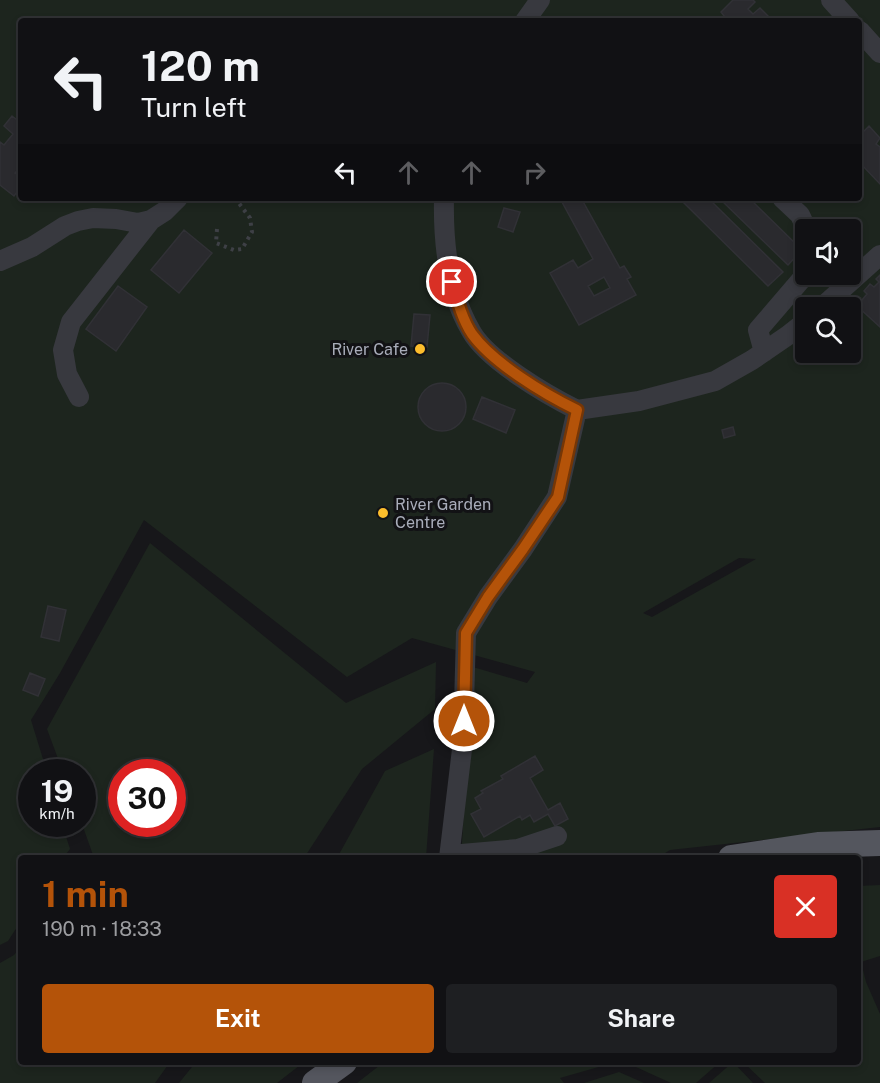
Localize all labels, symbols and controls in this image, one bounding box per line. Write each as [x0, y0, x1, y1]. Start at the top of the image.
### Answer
text: 120 m [141, 41, 260, 90]
icon: left [42, 42, 120, 120]
text: Turn left [141, 91, 247, 123]
icon: left [329, 156, 362, 189]
icon: ahead [392, 156, 425, 189]
icon: ahead [455, 156, 488, 189]
icon: right [518, 156, 551, 189]
map controls [795, 219, 861, 363]
button: sound [795, 219, 861, 285]
pin [426, 256, 477, 307]
icon: arrive [435, 265, 468, 298]
button: search [795, 297, 861, 363]
place label: River Cafe [331, 340, 408, 359]
marker: River Cafe [413, 342, 427, 356]
place label: River Garden Centre [395, 495, 491, 532]
marker: River Garden Centre [376, 506, 390, 520]
position arrow [432, 689, 496, 753]
speed limit sign: 30 [108, 759, 186, 837]
text: 19 [41, 773, 73, 809]
text: km/h [39, 805, 75, 822]
text: 1 min [42, 873, 129, 915]
button: close [774, 875, 837, 938]
text: 190 m · 18:33 [42, 917, 162, 941]
button: Exit [42, 984, 434, 1053]
button: Share [446, 984, 837, 1053]

